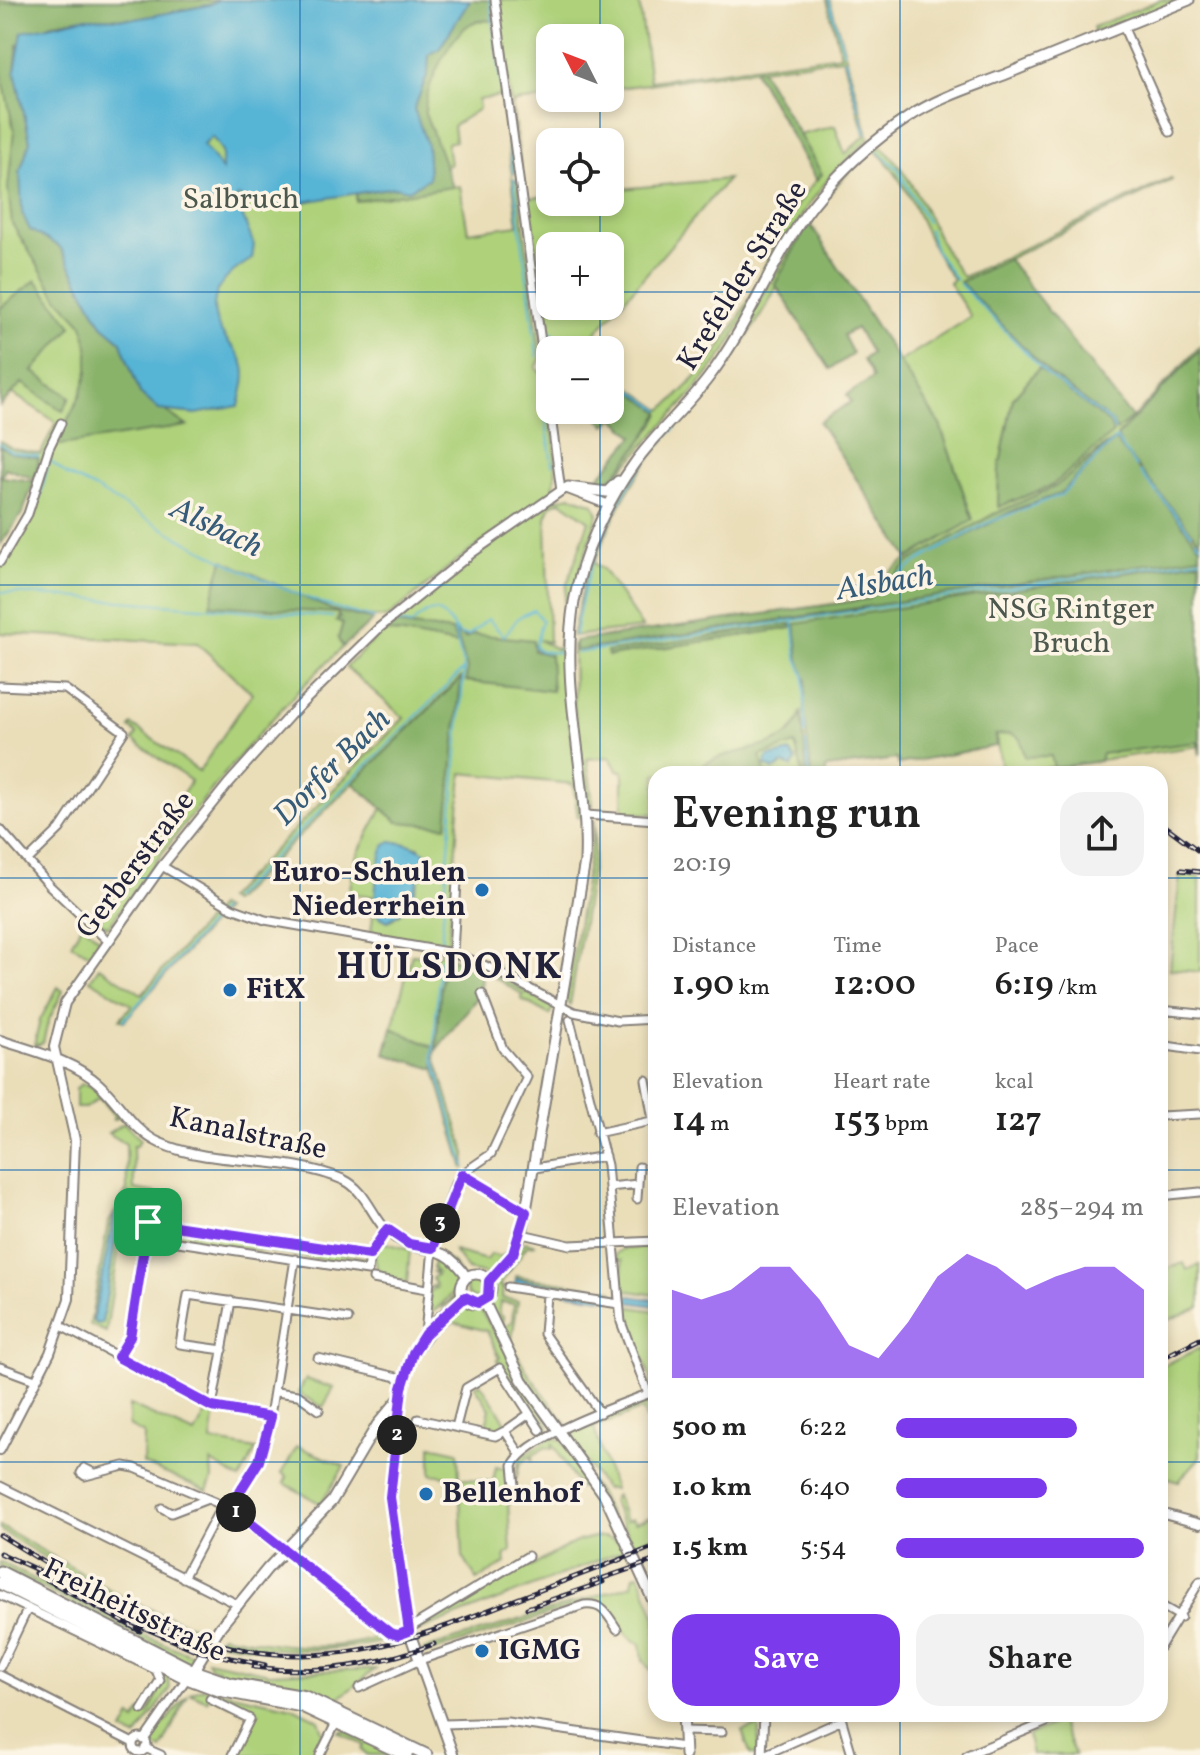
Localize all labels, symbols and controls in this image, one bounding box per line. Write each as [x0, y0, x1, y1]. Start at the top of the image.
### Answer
north arrow [536, 24, 624, 112]
map controls [536, 24, 624, 424]
button: locate [536, 128, 624, 216]
street label: Krefelder Straße [668, 173, 818, 379]
park label: Salbruch [183, 179, 299, 221]
button: + [536, 232, 624, 320]
button: − [536, 336, 624, 424]
water label: Alsbach [162, 487, 270, 570]
water label: Alsbach [832, 555, 937, 614]
park label: NSG Rintger Bruch [988, 589, 1154, 665]
water label: Dorfer Bach [264, 699, 402, 837]
street label: Gerberstraße [67, 782, 205, 948]
text: Evening run [672, 785, 921, 846]
button: share [1060, 792, 1144, 876]
text: 20:19 [672, 846, 731, 882]
place label: Euro-Schulen Niederrhein [272, 852, 466, 928]
marker: Euro-Schulen Niederrhein [473, 881, 491, 899]
text: Distance [672, 931, 756, 962]
text: Time [833, 931, 882, 962]
text: Pace [995, 931, 1039, 962]
district label: HÜLSDONK [336, 942, 564, 995]
text: 1.90 [672, 962, 734, 1009]
text: 12:00 [833, 962, 916, 1009]
text: 6:19 [995, 962, 1054, 1009]
place label: FitX [246, 969, 306, 1011]
text: km [734, 973, 770, 1004]
text: /km [1054, 973, 1097, 1004]
marker: FitX [221, 981, 239, 999]
text: Elevation [672, 1067, 763, 1098]
text: Heart rate [833, 1067, 930, 1098]
text: kcal [995, 1067, 1034, 1098]
street label: Kanalstraße [165, 1097, 331, 1171]
text: 14 [672, 1098, 706, 1145]
text: 153 [833, 1098, 881, 1145]
text: 127 [995, 1098, 1042, 1145]
text: m [706, 1109, 730, 1140]
text: bpm [881, 1109, 929, 1140]
pin [114, 1188, 182, 1256]
text: Elevation [672, 1190, 780, 1226]
text: 285–294 m [1020, 1190, 1144, 1226]
icon: arrive [126, 1200, 170, 1244]
pin: 3 [420, 1203, 460, 1243]
text: 3 [434, 1207, 446, 1238]
text: 500 m [672, 1410, 747, 1446]
text: 6:22 [800, 1410, 847, 1446]
pin: 2 [377, 1415, 417, 1455]
text: 2 [391, 1419, 403, 1450]
text: 1.0 km [672, 1470, 752, 1506]
text: 6:40 [800, 1470, 850, 1506]
place label: Bellenhof [442, 1473, 583, 1515]
marker: Bellenhof [417, 1485, 435, 1503]
pin: 1 [216, 1492, 256, 1532]
text: 1 [232, 1496, 240, 1527]
text: 1.5 km [672, 1530, 748, 1566]
text: 5:54 [800, 1530, 847, 1566]
street label: Freiheitsstraße [35, 1548, 233, 1674]
button: Save [672, 1614, 900, 1706]
button: Share [916, 1614, 1144, 1706]
place label: IGMG [498, 1630, 581, 1672]
marker: IGMG [473, 1642, 491, 1660]

